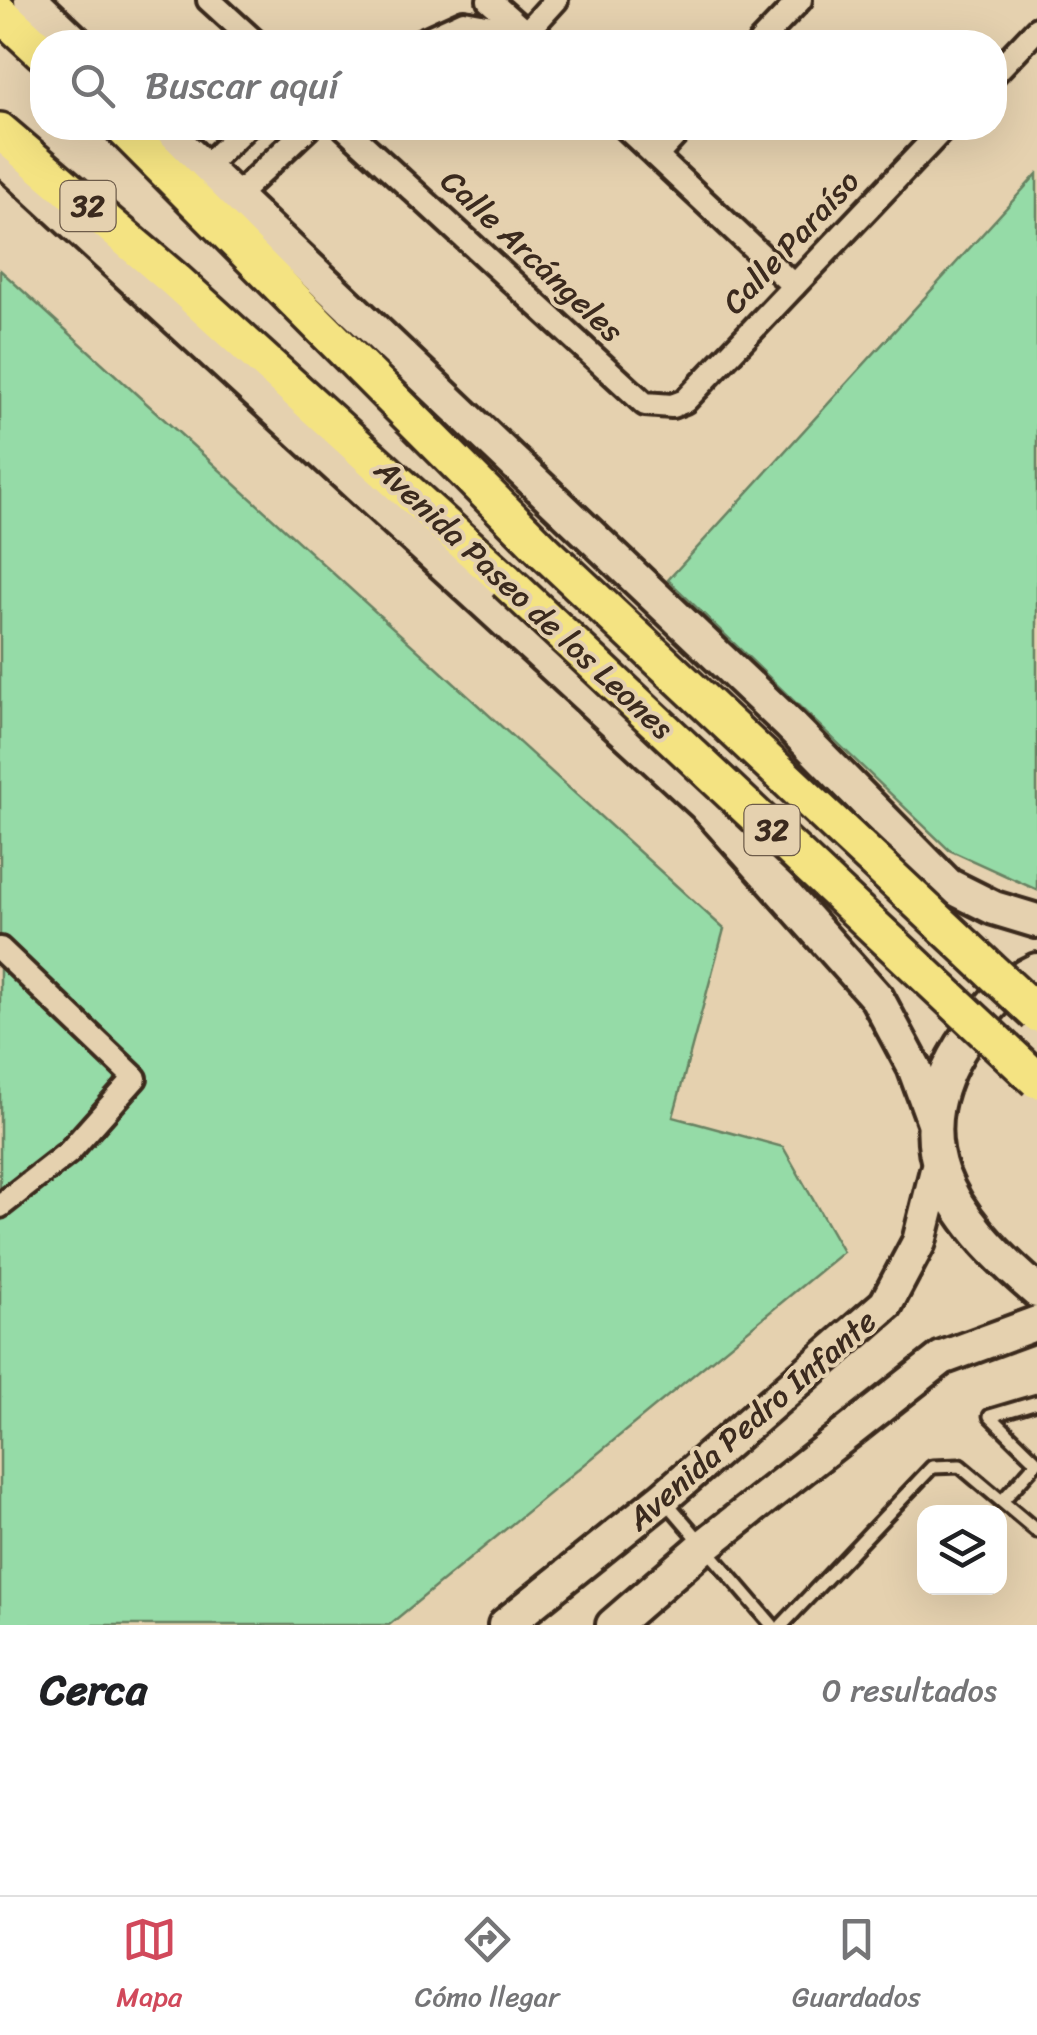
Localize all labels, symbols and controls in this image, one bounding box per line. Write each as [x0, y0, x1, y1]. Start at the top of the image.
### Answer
search box [30, 30, 1007, 140]
text: Buscar aquí [145, 52, 339, 119]
icon: search [65, 58, 120, 113]
street label: Calle Arcángeles [427, 155, 638, 357]
street label: Calle Paraíso [708, 156, 874, 328]
road number: 32 [61, 181, 116, 231]
street label: Avenida Paseo de los Leones [360, 443, 687, 754]
road number: 32 [744, 805, 800, 855]
street label: Avenida Pedro Infante [613, 1295, 890, 1546]
map controls [917, 1505, 1007, 1595]
button: layers [917, 1505, 1007, 1595]
text: Cerca [40, 1653, 147, 1727]
text: 0 resultados [822, 1662, 997, 1719]
tab: Mapa [116, 1912, 182, 2021]
tab: Cómo llegar [415, 1912, 559, 2021]
tab: Guardados [792, 1912, 921, 2021]

